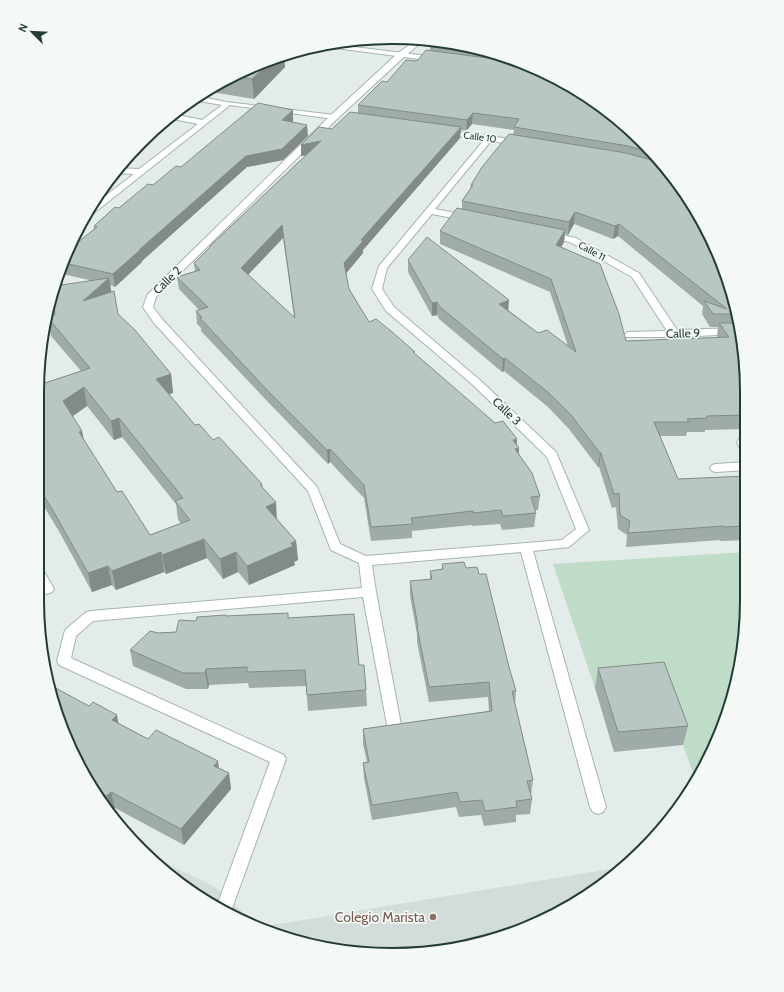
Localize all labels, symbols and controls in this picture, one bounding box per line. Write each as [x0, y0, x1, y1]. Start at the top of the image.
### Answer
north arrow [12, 12, 52, 52]
text: N [15, 22, 31, 34]
street label: Calle 10 [463, 128, 497, 146]
street label: Calle 11 [576, 238, 608, 264]
street label: Calle 2 [150, 263, 184, 297]
street label: Calle 9 [666, 325, 701, 341]
street label: Calle 3 [490, 394, 524, 428]
place label: Colegio Marista [335, 908, 425, 926]
marker: Colegio Marista [428, 912, 438, 922]

